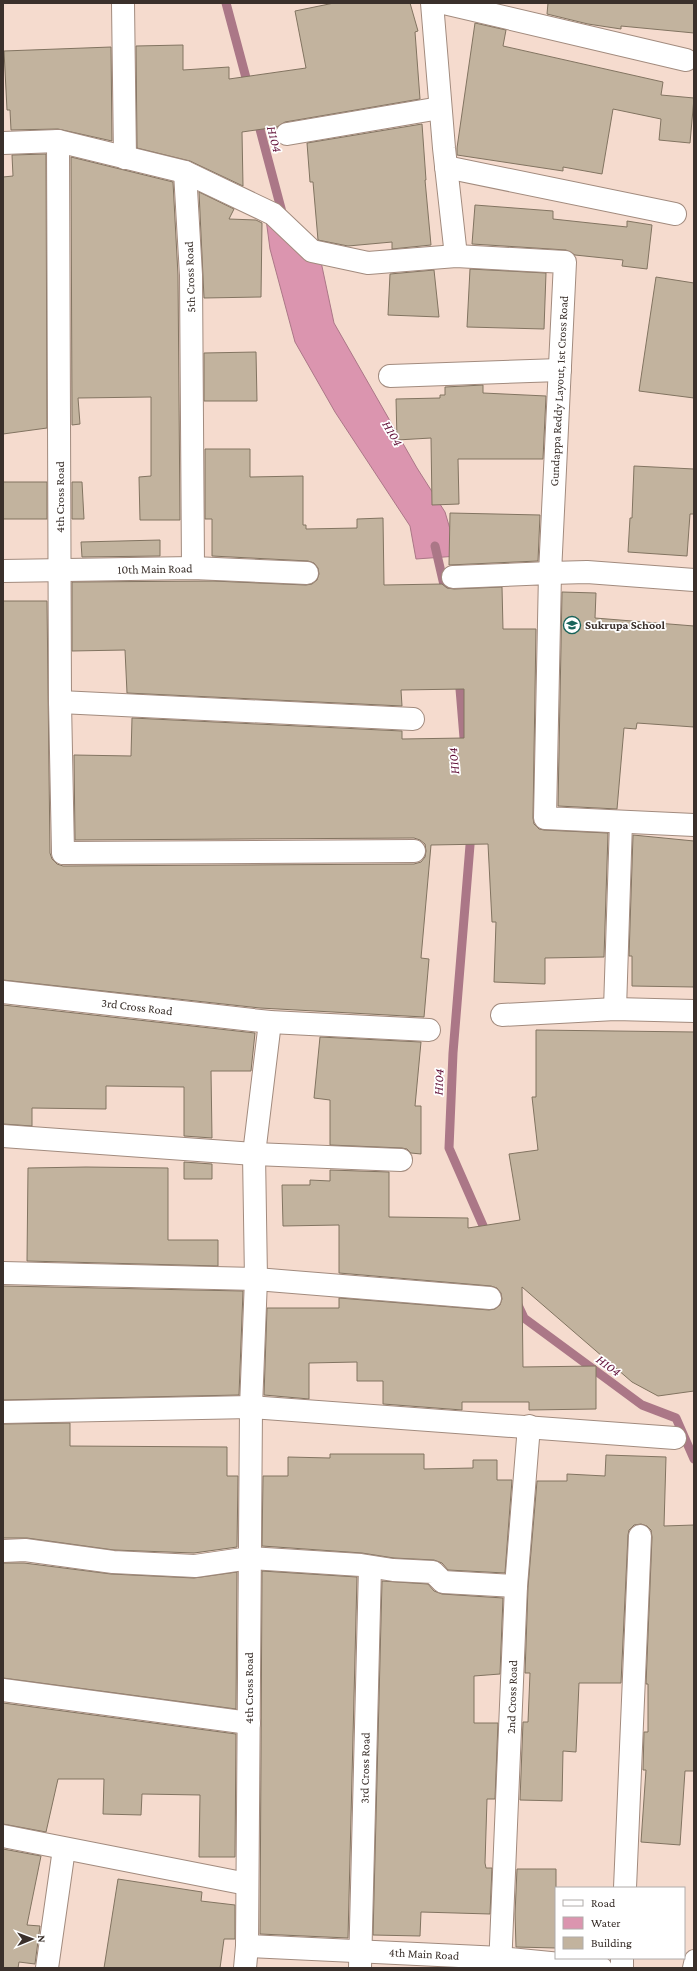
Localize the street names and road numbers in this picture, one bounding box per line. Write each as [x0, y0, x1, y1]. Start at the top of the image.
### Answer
street label: 5th Cross Road [182, 240, 198, 313]
street label: Gundappa Reddy Layout, 1st Cross Road [547, 295, 571, 487]
street label: 4th Cross Road [53, 460, 67, 533]
street label: 10th Main Road [117, 561, 193, 577]
street label: 3rd Cross Road [101, 996, 174, 1018]
street label: 4th Cross Road [242, 1651, 256, 1724]
street label: 2nd Cross Road [504, 1659, 520, 1734]
street label: 3rd Cross Road [357, 1732, 373, 1804]
street label: 4th Main Road [388, 1945, 460, 1963]

